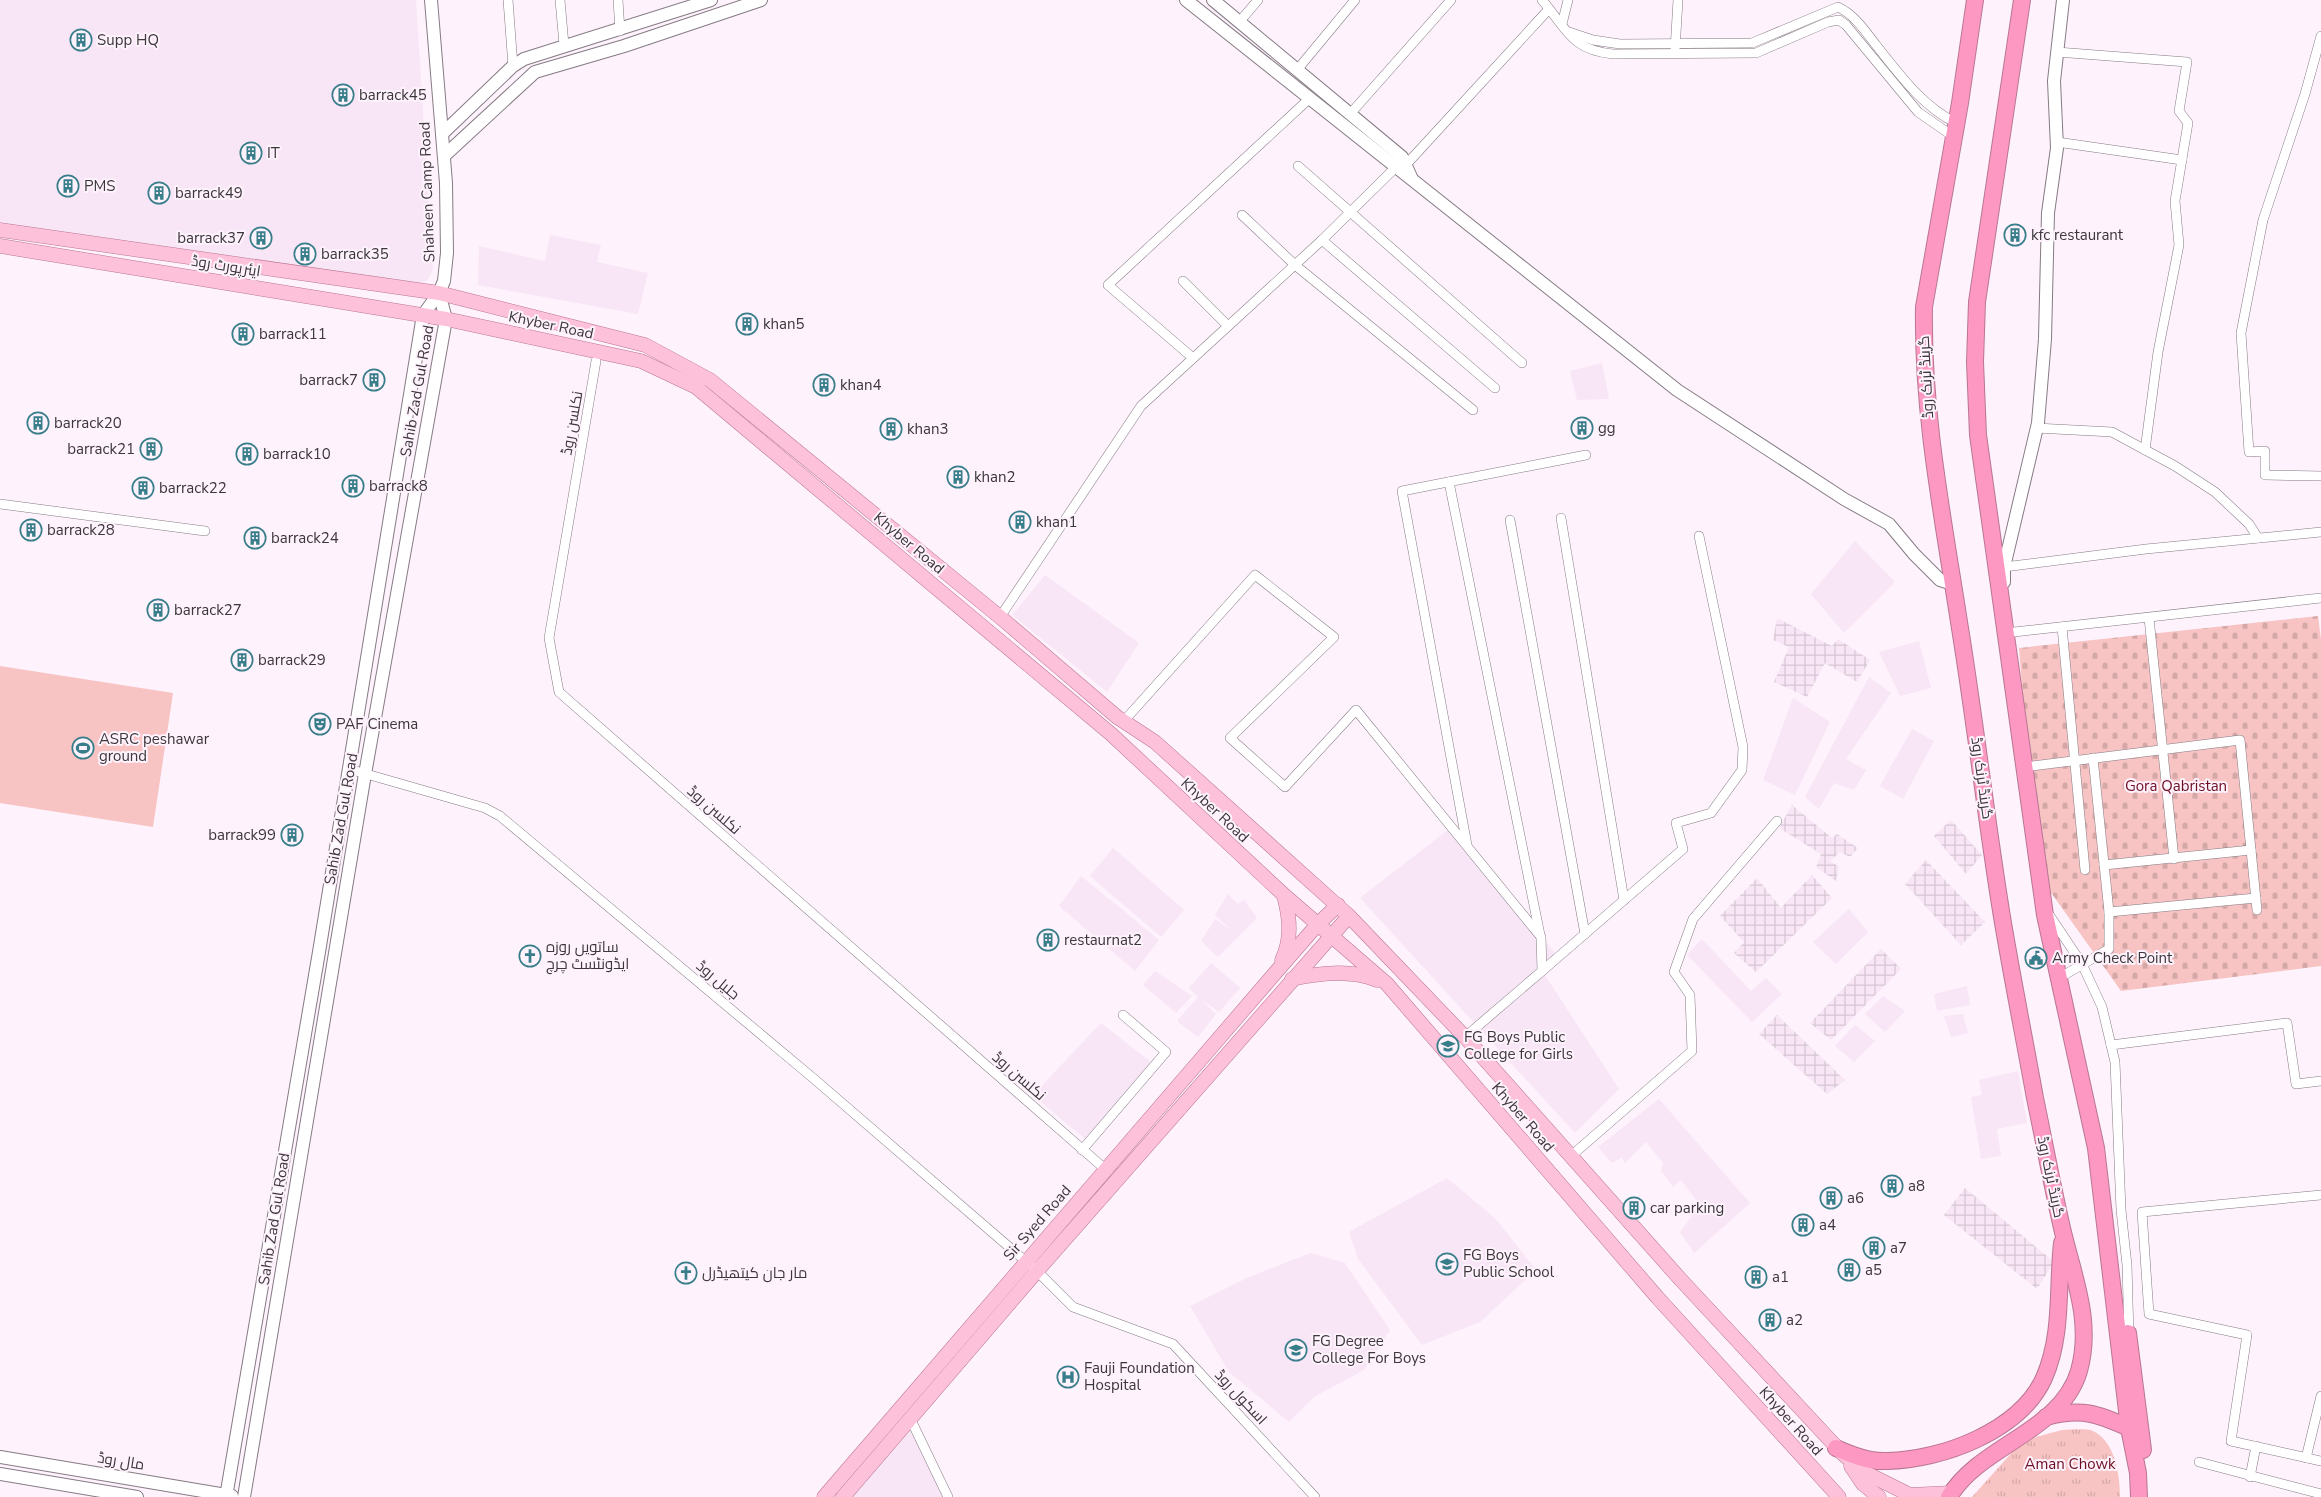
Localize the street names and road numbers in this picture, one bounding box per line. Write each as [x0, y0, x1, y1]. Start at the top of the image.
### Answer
street label: Shaheen Camp Road [415, 121, 439, 263]
street label: ایئرپورٹ روڈ [190, 251, 262, 281]
street label: Khyber Road [507, 306, 595, 344]
street label: Sahib Zad Gul Road [396, 324, 438, 458]
street label: گرینڈ ٹرنک روڈ [1914, 335, 1938, 419]
street label: نکلسن روڈ [557, 389, 587, 457]
street label: Khyber Road [869, 508, 949, 578]
street label: گرینڈ ٹرنک روڈ [1966, 736, 1998, 820]
street label: Sahib Zad Gul Road [320, 752, 362, 886]
street label: Khyber Road [1177, 773, 1253, 847]
street label: نکلسن روڈ [683, 781, 745, 839]
street label: جلیل روڈ [692, 956, 744, 1004]
street label: نکلسن روڈ [988, 1047, 1050, 1105]
street label: Khyber Road [1487, 1078, 1559, 1156]
street label: گرینڈ ٹرنک روڈ [2033, 1134, 2069, 1220]
street label: Sahib Zad Gul Road [254, 1151, 294, 1287]
street label: Sir Syed Road [999, 1181, 1075, 1265]
street label: اسکول روڈ [1210, 1365, 1272, 1429]
street label: Khyber Road [1755, 1382, 1827, 1460]
street label: مال روڈ [96, 1447, 146, 1475]

